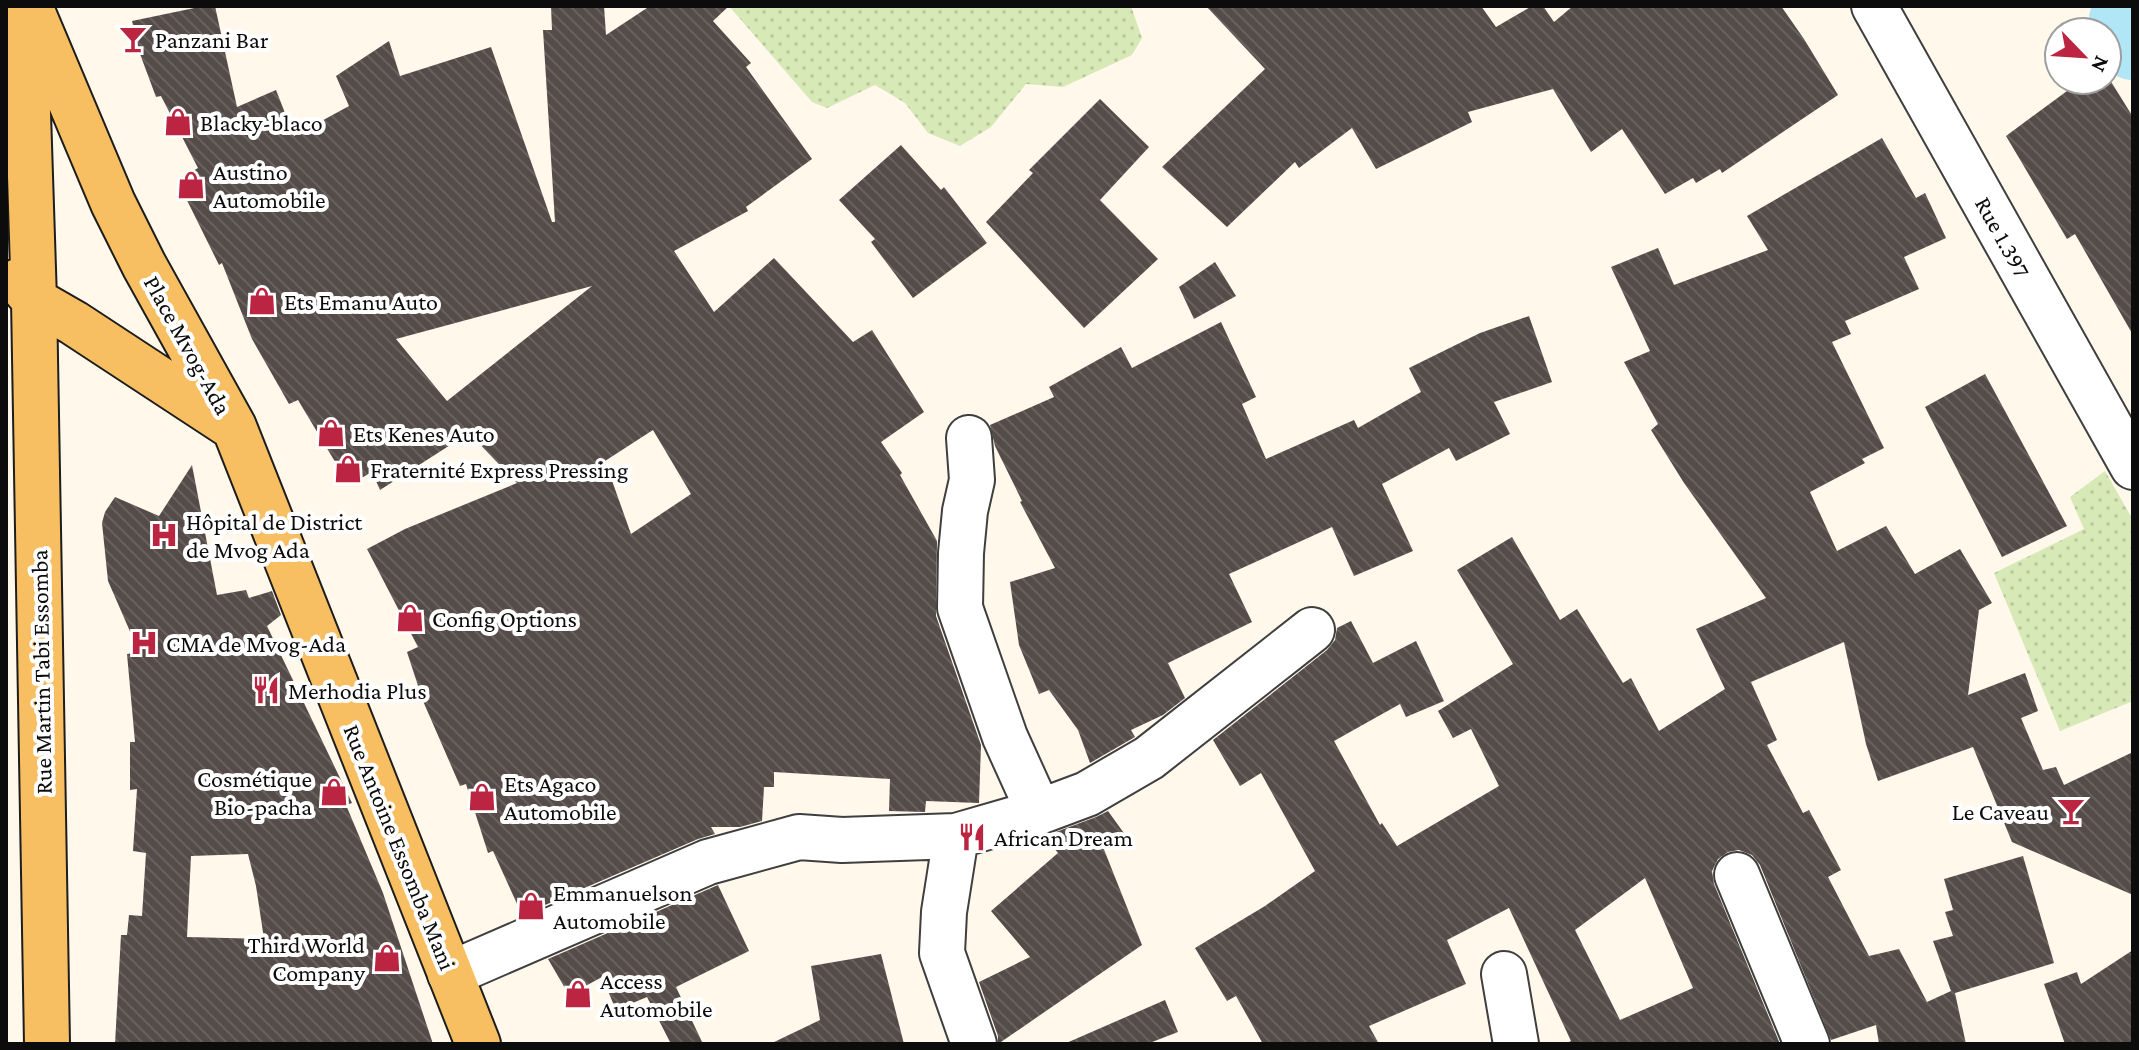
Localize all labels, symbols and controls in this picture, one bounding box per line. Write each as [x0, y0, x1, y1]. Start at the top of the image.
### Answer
north arrow [2043, 16, 2123, 96]
bar icon: Panzani Bar [118, 24, 148, 54]
place label: Panzani Bar [155, 26, 269, 53]
text: N [2086, 52, 2115, 76]
shop icon: Blacky-blaco [163, 107, 193, 137]
place label: Blacky-blaco [200, 109, 323, 136]
place label: Austino Automobile [213, 158, 325, 213]
shop icon: Austino Automobile [176, 170, 206, 200]
street label: Rue 1.397 [1970, 192, 2036, 282]
street label: Place Mvog-Ada [139, 271, 237, 419]
shop icon: Ets Emanu Auto [247, 286, 277, 316]
place label: Ets Emanu Auto [284, 288, 438, 315]
shop icon: Ets Kenes Auto [316, 418, 346, 448]
place label: Ets Kenes Auto [353, 420, 495, 447]
shop icon: Fraternité Express Pressing [333, 454, 363, 484]
place label: Fraternité Express Pressing [370, 456, 629, 483]
place label: Hôpital de District de Mvog Ada [186, 508, 363, 563]
hospital icon: Hôpital de District de Mvog Ada [149, 520, 179, 550]
street label: Rue Martin Tabi Essomba [25, 549, 57, 795]
shop icon: Config Options [395, 603, 425, 633]
place label: Config Options [432, 605, 577, 632]
hospital icon: CMA de Mvog-Ada [129, 628, 159, 658]
place label: CMA de Mvog-Ada [166, 630, 346, 657]
restaurant icon: Merhodia Plus [251, 675, 281, 705]
place label: Merhodia Plus [288, 677, 427, 704]
street label: Rue Antoine Essomba Mani [338, 720, 462, 974]
place label: Cosmétique Bio-pacha [197, 765, 312, 820]
place label: Ets Agaco Automobile [504, 770, 616, 825]
shop icon: Cosmétique Bio-pacha [319, 777, 349, 807]
shop icon: Ets Agaco Automobile [467, 782, 497, 812]
bar icon: Le Caveau [2056, 796, 2086, 826]
place label: Le Caveau [1952, 798, 2049, 825]
restaurant icon: African Dream [957, 822, 987, 852]
place label: African Dream [994, 824, 1133, 851]
place label: Emmanuelson Automobile [553, 879, 693, 934]
shop icon: Emmanuelson Automobile [516, 891, 546, 921]
place label: Third World Company [247, 931, 366, 986]
shop icon: Third World Company [372, 943, 402, 973]
place label: Access Automobile [600, 967, 712, 1022]
shop icon: Access Automobile [563, 979, 593, 1009]

